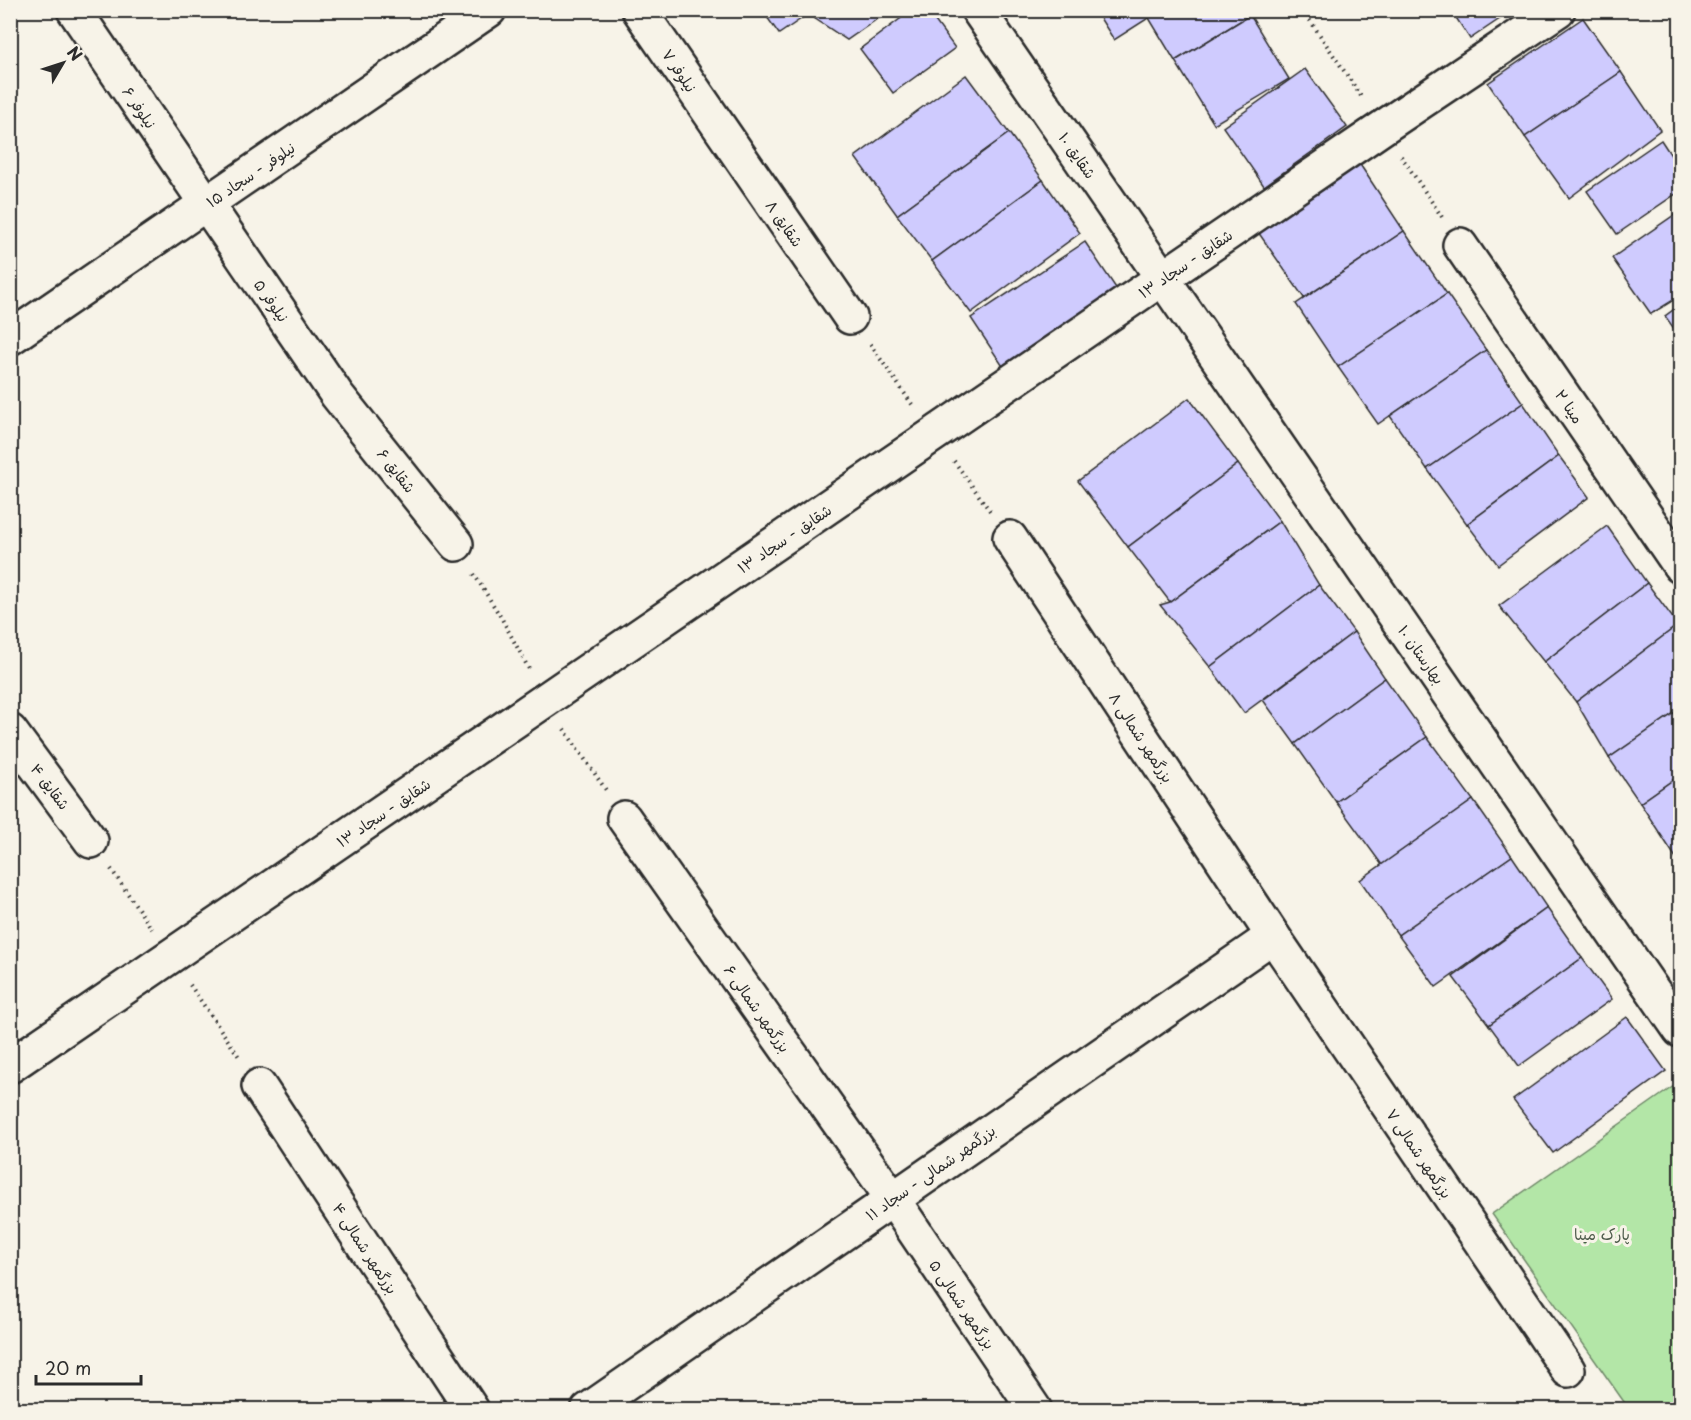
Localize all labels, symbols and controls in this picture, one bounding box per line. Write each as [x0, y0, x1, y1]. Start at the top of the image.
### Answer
north arrow [33, 33, 93, 93]
text: N [62, 40, 89, 65]
street label: نیلوفر ۷ [657, 44, 703, 96]
street label: نیلوفر ۶ [117, 81, 163, 133]
street label: شقایق ۱۰ [1054, 127, 1102, 183]
street label: نیلوفر - سجاد ۱۵ [201, 136, 299, 212]
street label: شقایق ۸ [761, 195, 809, 251]
street label: شقایق - سجاد ۱۳ [1133, 223, 1237, 303]
street label: نیلوفر ۵ [249, 274, 295, 326]
street label: مینا ۲ [1550, 384, 1590, 428]
street label: شقایق ۶ [372, 443, 422, 497]
street label: شقایق - سجاد ۱۳ [732, 498, 836, 578]
street label: بهارستان ۱۰ [1393, 620, 1451, 688]
street label: بزرگمهر شمالی ۸ [1104, 687, 1180, 787]
street label: شقایق ۴ [26, 758, 76, 814]
street label: شقایق - سجاد ۱۳ [331, 772, 435, 852]
street label: بزرگمهر شمالی ۶ [719, 959, 797, 1057]
street label: بزرگمهر شمالی ۷ [1381, 1103, 1459, 1203]
street label: بزرگمهر شمالی - سجاد ۱۱ [860, 1118, 1000, 1226]
street label: بزرگمهر شمالی ۴ [328, 1198, 404, 1298]
park label: پارک مینا [1574, 1222, 1630, 1245]
street label: بزرگمهر شمالی ۵ [924, 1254, 1002, 1354]
scale bar [36, 1348, 141, 1386]
text: 20 m [45, 1354, 91, 1381]

